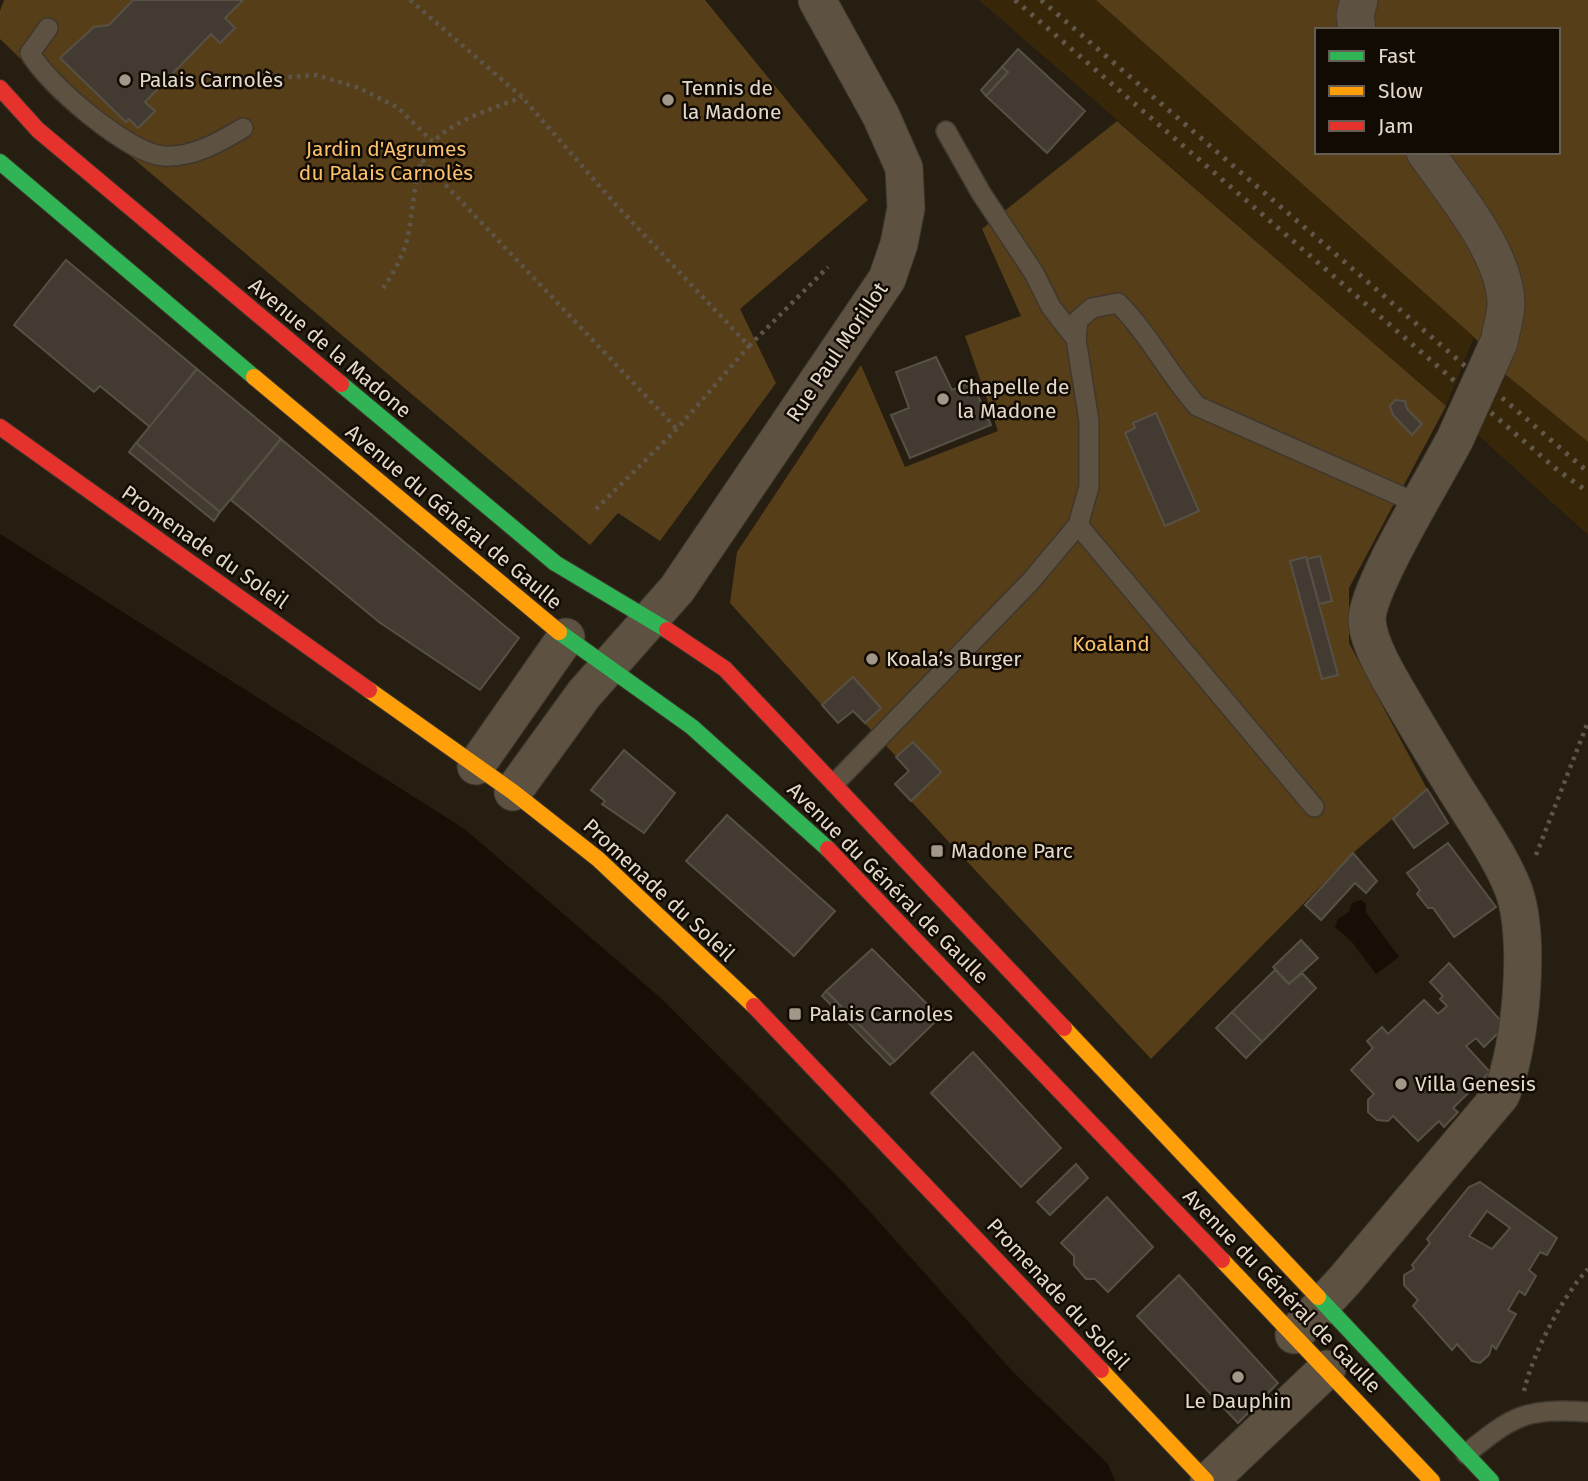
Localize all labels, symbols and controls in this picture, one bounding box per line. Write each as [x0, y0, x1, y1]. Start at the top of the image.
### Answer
legend [1315, 28, 1560, 154]
text: Fast [1378, 43, 1416, 69]
place label: Palais Carnolès [139, 67, 283, 93]
marker: Palais Carnolès [117, 72, 133, 88]
place label: Tennis de la Madone [682, 75, 781, 125]
text: Slow [1378, 78, 1423, 104]
marker: Tennis de la Madone [660, 92, 676, 108]
text: Jam [1378, 113, 1414, 139]
park label: Jardin d'Agrumes du Palais Carnolès [299, 136, 473, 186]
street label: Avenue de la Madone [243, 272, 417, 424]
street label: Rue Paul Morillot [781, 277, 894, 427]
place label: Chapelle de la Madone [957, 374, 1069, 424]
marker: Chapelle de la Madone [935, 391, 951, 407]
street label: Avenue du Général de Gaulle [341, 419, 567, 615]
street label: Promenade du Soleil [116, 480, 294, 614]
park label: Koaland [1072, 631, 1150, 657]
place label: Koala’s Burger [886, 646, 1021, 672]
marker: Koala’s Burger [864, 651, 880, 667]
street label: Avenue du Général de Gaulle [782, 777, 994, 989]
street label: Promenade du Soleil [578, 813, 740, 967]
place label: Madone Parc [951, 838, 1073, 864]
marker: Madone Parc [929, 843, 945, 859]
place label: Palais Carnoles [809, 1001, 953, 1027]
marker: Palais Carnoles [787, 1006, 803, 1022]
place label: Villa Genesis [1415, 1071, 1536, 1097]
marker: Villa Genesis [1393, 1076, 1409, 1092]
street label: Avenue du Général de Gaulle [1177, 1183, 1387, 1399]
street label: Promenade du Soleil [981, 1213, 1135, 1375]
marker: Le Dauphin [1230, 1369, 1246, 1385]
place label: Le Dauphin [1185, 1388, 1291, 1414]

